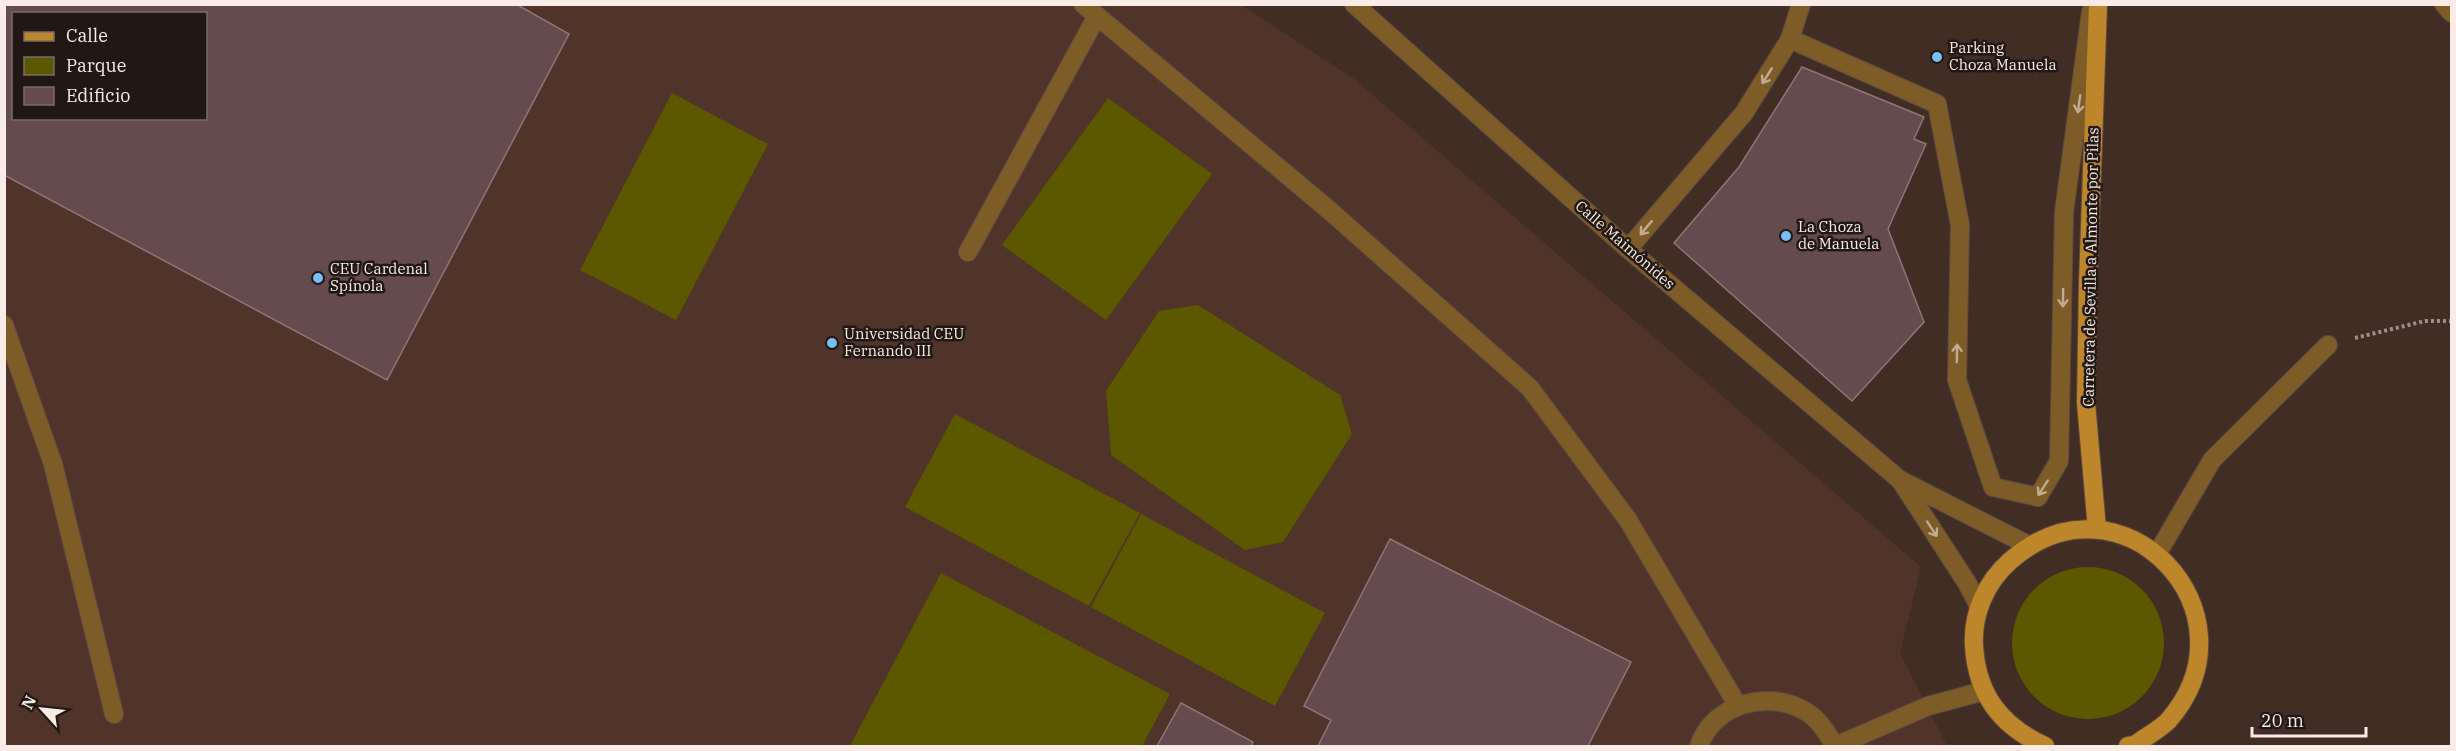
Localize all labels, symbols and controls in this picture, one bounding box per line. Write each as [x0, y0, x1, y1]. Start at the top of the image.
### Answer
legend [12, 12, 207, 120]
text: Calle [66, 24, 108, 47]
place label: Parking Choza Manuela [1949, 38, 2057, 74]
marker: Parking Choza Manuela [1930, 50, 1944, 64]
text: Parque [66, 54, 126, 77]
one-way arrow [1761, 67, 1773, 84]
text: Edificio [66, 84, 130, 107]
one-way arrow [2073, 94, 2084, 114]
street label: Carretera de Sevilla a Almonte por Pilas [2079, 127, 2102, 407]
street label: Calle Maimónides [1572, 196, 1679, 293]
place label: La Choza de Manuela [1798, 217, 1880, 253]
one-way arrow [1639, 220, 1653, 235]
marker: La Choza de Manuela [1779, 229, 1793, 243]
place label: CEU Cardenal Spínola [330, 259, 428, 295]
marker: CEU Cardenal Spínola [311, 271, 325, 285]
one-way arrow [2057, 288, 2068, 308]
place label: Universidad CEU Fernando III [844, 324, 964, 360]
marker: Universidad CEU Fernando III [825, 336, 839, 350]
one-way arrow [1952, 343, 1963, 363]
one-way arrow [2036, 480, 2049, 497]
one-way arrow [1926, 520, 1938, 537]
north arrow [12, 679, 72, 739]
text: N [17, 692, 40, 712]
scale bar [2252, 700, 2366, 738]
text: 20 m [2261, 709, 2304, 732]

